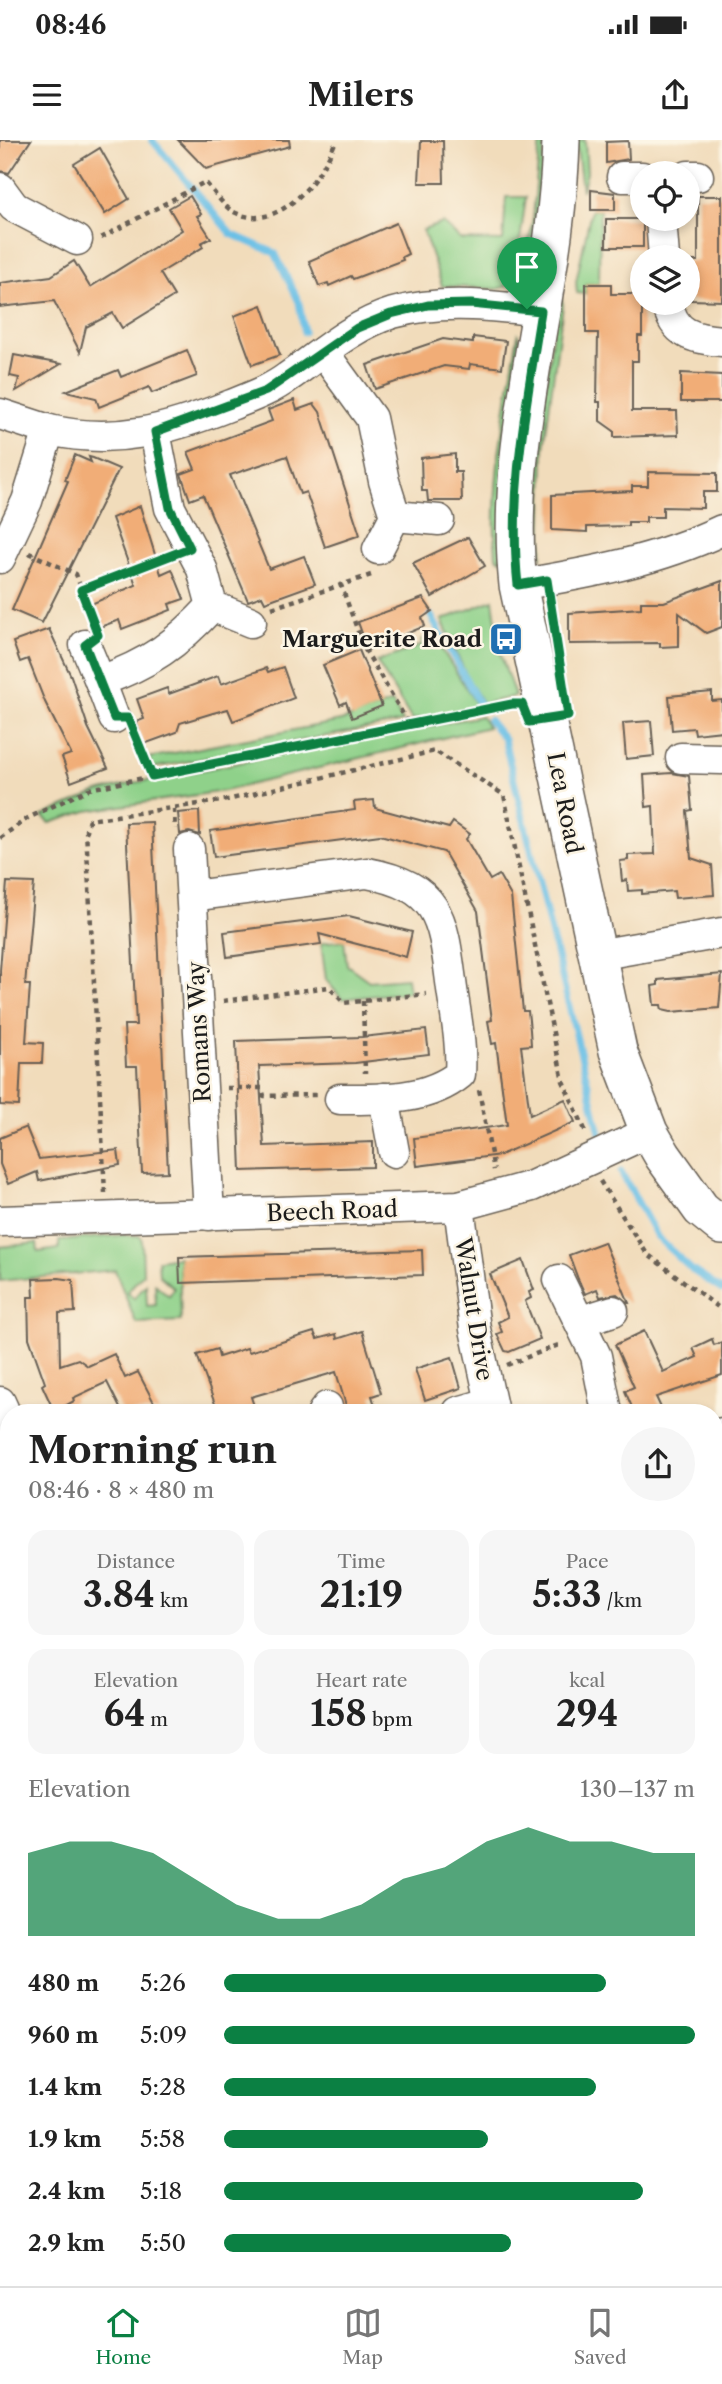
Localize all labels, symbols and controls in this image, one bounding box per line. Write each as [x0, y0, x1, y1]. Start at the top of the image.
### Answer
text: 08:46 [35, 9, 106, 41]
text: Milers [308, 75, 414, 114]
icon: menu [28, 76, 66, 114]
icon: share [656, 76, 694, 114]
map controls [630, 161, 700, 315]
button: locate [630, 161, 700, 231]
pin [497, 237, 557, 309]
button: layers [630, 245, 700, 315]
icon: arrive [508, 248, 546, 286]
bus stop icon: Marguerite Road [487, 620, 525, 658]
place label: Marguerite Road [282, 625, 483, 653]
street label: Lea Road [541, 750, 589, 856]
street label: Romans Way [181, 960, 217, 1103]
street label: Beech Road [266, 1195, 398, 1227]
street label: Walnut Drive [449, 1234, 499, 1383]
text: Morning run [28, 1426, 277, 1473]
button: share [621, 1427, 695, 1501]
text: 08:46 · 8 × 480 m [28, 1476, 214, 1504]
text: Distance [97, 1550, 175, 1573]
text: Time [337, 1550, 386, 1573]
text: Pace [566, 1550, 609, 1573]
text: 3.84 [83, 1573, 155, 1616]
text: 21:19 [320, 1573, 403, 1616]
text: 5:33 [532, 1573, 602, 1616]
text: km [155, 1589, 189, 1612]
text: /km [602, 1589, 642, 1612]
text: Elevation [93, 1669, 178, 1692]
text: Heart rate [316, 1669, 407, 1692]
text: kcal [569, 1669, 605, 1692]
text: 64 [104, 1692, 145, 1735]
text: 158 [310, 1692, 367, 1735]
text: 294 [556, 1692, 618, 1735]
text: m [145, 1708, 168, 1731]
text: bpm [367, 1708, 413, 1731]
text: Elevation [28, 1775, 131, 1803]
text: 130–137 m [580, 1775, 695, 1803]
text: 480 m [28, 1969, 99, 1997]
text: 5:26 [140, 1969, 186, 1997]
text: 960 m [28, 2021, 99, 2049]
text: 5:09 [140, 2021, 187, 2049]
text: 1.4 km [28, 2073, 102, 2101]
text: 5:28 [140, 2073, 186, 2101]
text: 1.9 km [28, 2125, 102, 2153]
text: 5:58 [140, 2125, 185, 2153]
text: 2.4 km [28, 2177, 105, 2205]
text: 5:18 [140, 2177, 182, 2205]
text: 2.9 km [28, 2229, 105, 2257]
text: 5:50 [140, 2229, 186, 2257]
tab: Home [95, 2304, 151, 2369]
tab: Map [342, 2304, 383, 2369]
tab: Saved [574, 2304, 627, 2369]

